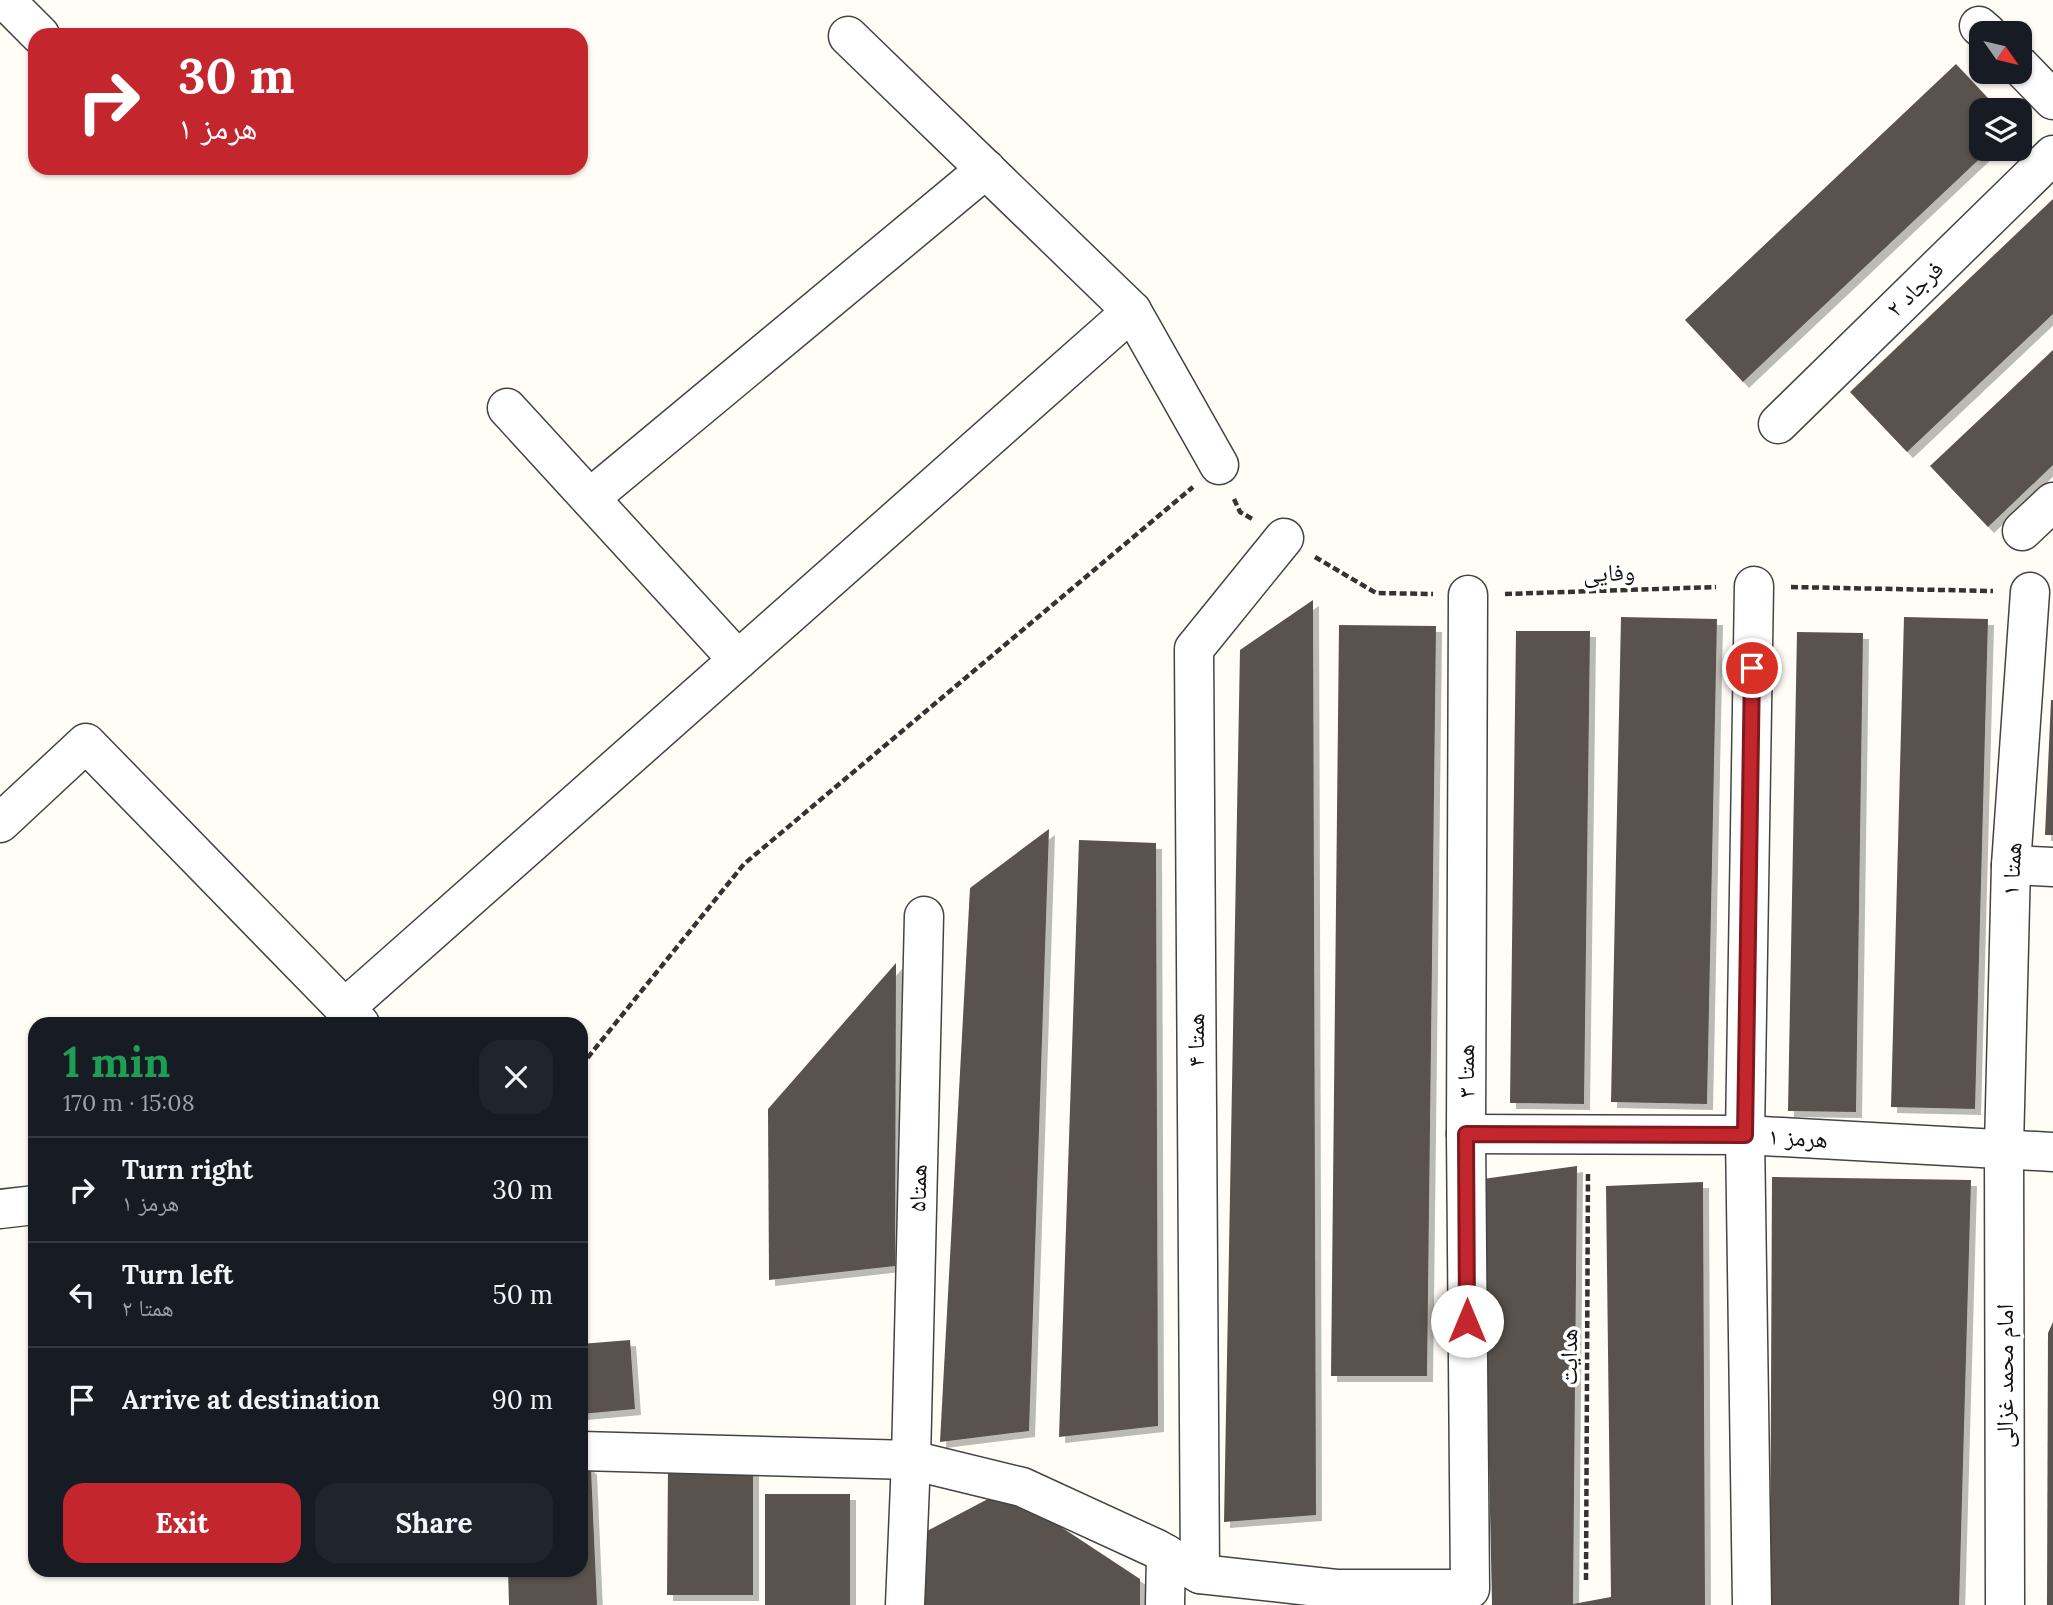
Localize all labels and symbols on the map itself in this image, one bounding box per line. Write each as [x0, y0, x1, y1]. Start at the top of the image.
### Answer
north arrow [1969, 21, 2032, 84]
street label: فرجاد ۲ [1879, 254, 1950, 323]
street label: وفایی [1582, 556, 1636, 589]
pin [1722, 638, 1782, 698]
street label: همتا ۱ [1995, 841, 2028, 897]
street label: همتا ۴ [1180, 1013, 1211, 1067]
street label: همتا ۳ [1450, 1044, 1481, 1098]
street label: هرمز ۱ [1767, 1120, 1829, 1155]
street label: همتا۵ [902, 1164, 933, 1212]
position arrow [1430, 1284, 1504, 1358]
street label: امام محمد غزالی [1989, 1304, 2021, 1448]
street label: هدایت [1553, 1328, 1584, 1386]

